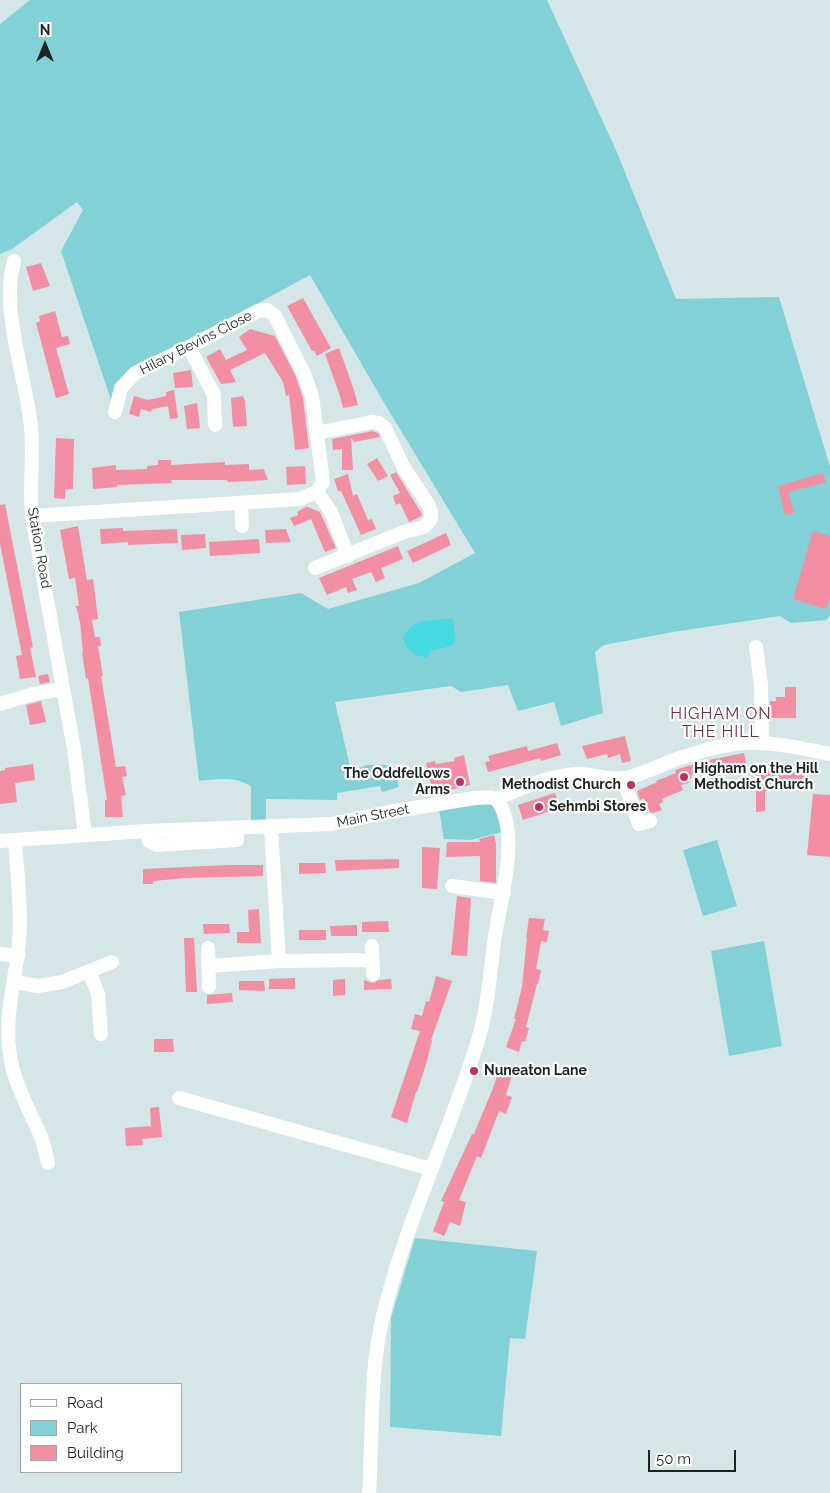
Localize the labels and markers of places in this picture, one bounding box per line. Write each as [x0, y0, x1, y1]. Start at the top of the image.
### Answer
place label: Higham on the Hill Methodist Church [694, 761, 819, 794]
place label: The Oddfellows Arms [343, 766, 450, 799]
marker: Higham on the Hill Methodist Church [678, 771, 690, 783]
marker: The Oddfellows Arms [454, 776, 466, 788]
place label: Methodist Church [502, 777, 621, 793]
marker: Methodist Church [625, 779, 637, 791]
place label: Sehmbi Stores [549, 799, 646, 815]
marker: Sehmbi Stores [533, 801, 545, 813]
place label: Nuneaton Lane [484, 1063, 587, 1079]
marker: Nuneaton Lane [468, 1065, 480, 1077]

